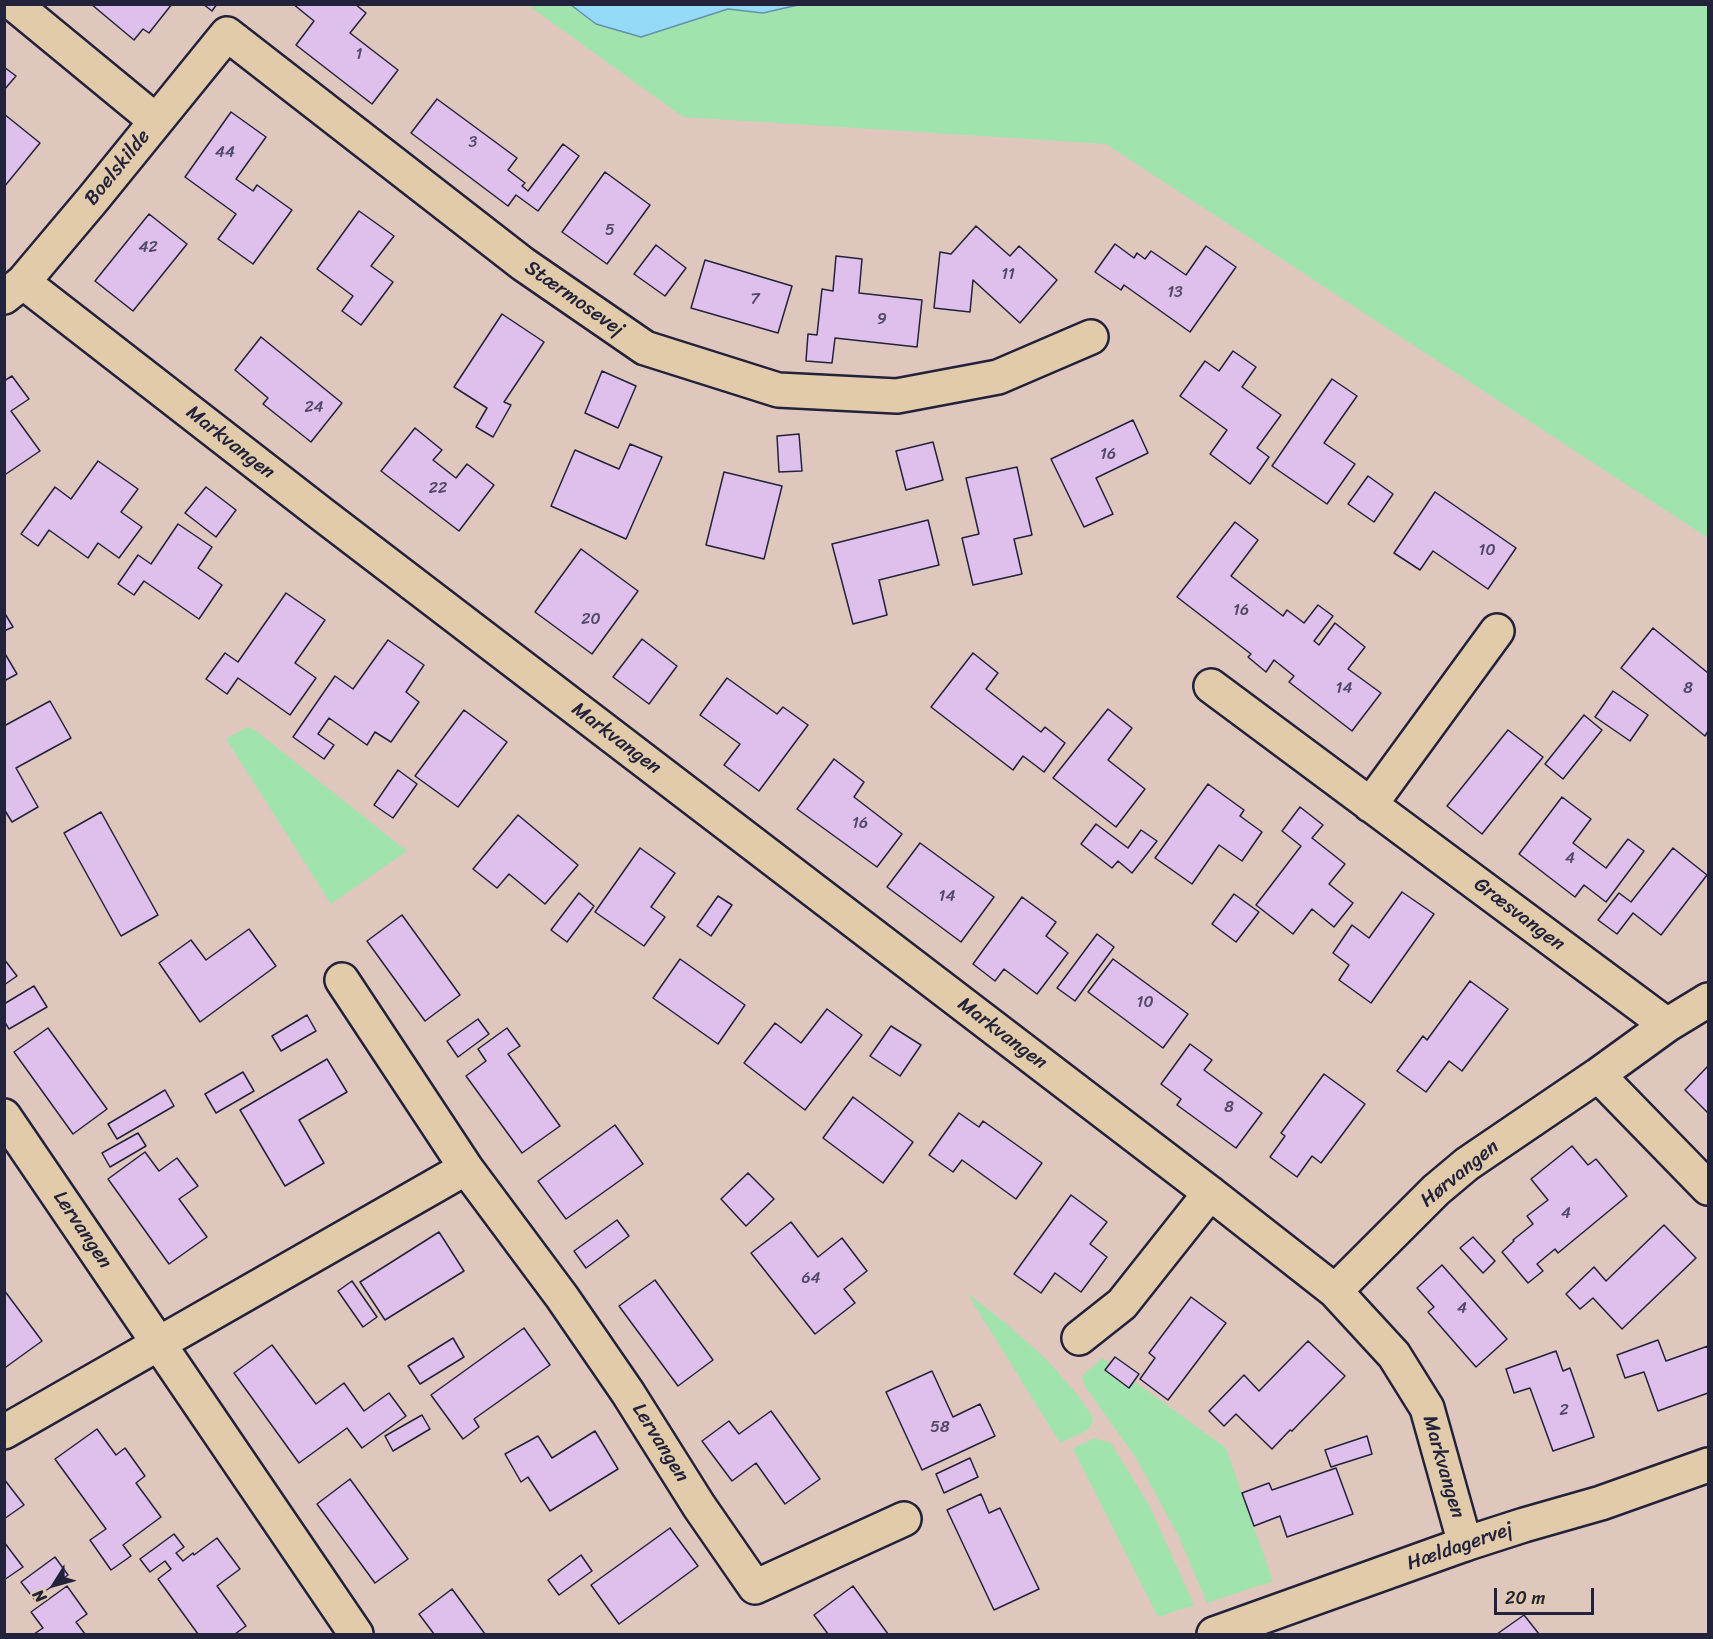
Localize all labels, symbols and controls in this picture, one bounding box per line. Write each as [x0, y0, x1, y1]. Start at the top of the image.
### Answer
house number: 1 [356, 45, 362, 65]
street label: Boelskilde [80, 125, 156, 211]
house number: 3 [469, 133, 477, 153]
house number: 44 [215, 143, 235, 163]
house number: 5 [605, 221, 615, 241]
house number: 42 [138, 238, 158, 258]
street label: Stærmosevej [520, 256, 628, 342]
house number: 11 [1001, 265, 1015, 285]
house number: 13 [1167, 283, 1183, 303]
house number: 7 [750, 290, 760, 310]
house number: 9 [877, 310, 887, 330]
house number: 24 [304, 398, 324, 418]
street label: Markvangen [181, 401, 279, 485]
house number: 16 [1100, 445, 1116, 465]
house number: 22 [429, 479, 447, 499]
house number: 10 [1479, 541, 1495, 561]
house number: 16 [1233, 601, 1249, 621]
house number: 20 [581, 610, 601, 630]
house number: 14 [1336, 679, 1352, 699]
house number: 8 [1683, 679, 1693, 699]
street label: Markvangen [566, 698, 666, 780]
house number: 16 [852, 814, 868, 834]
house number: 4 [1565, 849, 1575, 869]
street label: Græsvangen [1469, 873, 1569, 957]
house number: 14 [939, 887, 955, 907]
street label: Markvangen [952, 993, 1052, 1075]
house number: 10 [1137, 993, 1153, 1013]
house number: 8 [1224, 1098, 1234, 1118]
street label: Hørvangen [1416, 1135, 1504, 1213]
street label: Lervangen [47, 1187, 117, 1273]
house number: 4 [1561, 1204, 1571, 1224]
house number: 64 [801, 1269, 821, 1289]
house number: 4 [1457, 1299, 1467, 1319]
street label: Lervangen [626, 1399, 694, 1487]
house number: 2 [1559, 1401, 1569, 1421]
street label: Markvangen [1417, 1413, 1469, 1521]
house number: 58 [930, 1418, 950, 1438]
street label: Hældagervej [1404, 1518, 1516, 1576]
north arrow [24, 1555, 84, 1615]
scale bar [1497, 1576, 1598, 1614]
text: 20 m [1505, 1582, 1545, 1614]
text: N [24, 1583, 54, 1609]

